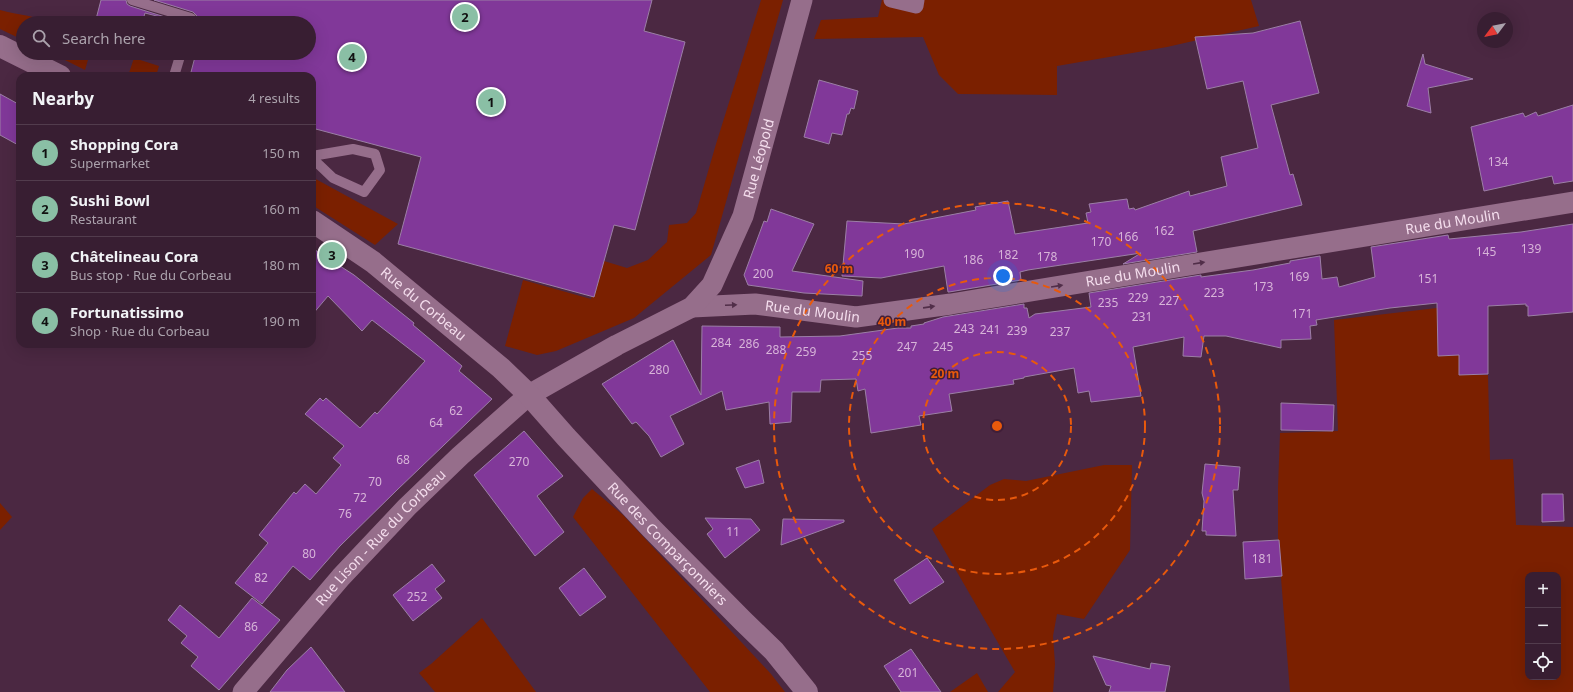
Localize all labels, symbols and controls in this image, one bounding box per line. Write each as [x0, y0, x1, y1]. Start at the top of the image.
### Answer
pin: 2 [452, 2, 478, 32]
north arrow [1477, 12, 1513, 48]
search box [16, 16, 316, 60]
icon: search [30, 27, 52, 49]
text: Search here [62, 28, 145, 48]
pin: 4 [339, 42, 365, 72]
text: Nearby [32, 87, 94, 110]
pin: 1 [478, 87, 504, 117]
text: 4 results [248, 89, 300, 107]
street label: Rue Léopold [738, 117, 778, 201]
text: Shopping Cora [70, 134, 178, 154]
text: 1 [41, 144, 49, 162]
text: 150 m [262, 144, 300, 162]
house number: 134 [1488, 153, 1508, 170]
text: Supermarket [70, 154, 150, 172]
text: Sushi Bowl [70, 190, 150, 210]
text: 2 [41, 200, 49, 218]
text: 160 m [262, 200, 300, 218]
street label: Rue du Moulin [1404, 204, 1501, 238]
text: Restaurant [70, 210, 137, 228]
house number: 162 [1154, 222, 1174, 239]
house number: 166 [1118, 228, 1138, 245]
house number: 170 [1091, 233, 1111, 250]
pin: 3 [319, 240, 345, 270]
house number: 139 [1521, 240, 1541, 257]
house number: 145 [1476, 243, 1496, 260]
house number: 190 [904, 245, 924, 262]
text: Châtelineau Cora [70, 246, 199, 266]
house number: 182 [998, 246, 1018, 263]
house number: 178 [1037, 248, 1057, 265]
house number: 186 [963, 251, 983, 268]
text: 3 [41, 256, 49, 274]
text: 180 m [262, 256, 300, 274]
street label: Rue du Moulin [1084, 257, 1181, 291]
text: 60 m [825, 260, 853, 277]
one-way arrow [1193, 260, 1206, 266]
street label: Rue du Corbeau [377, 262, 471, 345]
house number: 200 [753, 265, 773, 282]
text: Bus stop · Rue du Corbeau [70, 266, 231, 284]
your location [993, 266, 1013, 286]
house number: 169 [1289, 268, 1309, 285]
house number: 151 [1418, 270, 1438, 287]
house number: 173 [1253, 278, 1273, 295]
one-way arrow [1051, 283, 1063, 289]
house number: 223 [1204, 284, 1224, 301]
house number: 229 [1128, 289, 1148, 306]
house number: 227 [1159, 292, 1179, 309]
house number: 235 [1098, 294, 1118, 311]
street label: Rue du Moulin [764, 295, 861, 326]
text: Fortunatissimo [70, 302, 184, 322]
one-way arrow [725, 302, 737, 309]
one-way arrow [923, 304, 935, 310]
house number: 171 [1292, 305, 1312, 322]
house number: 231 [1132, 308, 1152, 325]
text: 4 [41, 312, 49, 330]
text: 190 m [262, 312, 300, 330]
text: 40 m [878, 313, 906, 330]
house number: 243 [954, 320, 974, 337]
house number: 241 [980, 321, 1000, 338]
text: Shop · Rue du Corbeau [70, 322, 210, 340]
house number: 239 [1007, 322, 1027, 339]
house number: 237 [1050, 323, 1070, 340]
house number: 284 [711, 334, 731, 351]
house number: 286 [739, 335, 759, 352]
house number: 247 [897, 338, 917, 355]
house number: 245 [933, 338, 953, 355]
house number: 288 [766, 341, 786, 358]
house number: 259 [796, 343, 816, 360]
house number: 255 [852, 347, 872, 364]
house number: 280 [649, 361, 669, 378]
text: 20 m [931, 365, 959, 382]
house number: 62 [449, 402, 463, 419]
house number: 64 [429, 414, 443, 431]
centre of rings [990, 419, 1004, 433]
house number: 68 [396, 451, 410, 468]
house number: 270 [509, 453, 529, 470]
street label: Rue Lison - Rue du Corbeau [311, 465, 450, 609]
house number: 70 [368, 473, 382, 490]
street label: Rue des Comparçonniers [604, 478, 732, 609]
house number: 72 [353, 489, 367, 506]
house number: 76 [338, 505, 352, 522]
house number: 11 [726, 523, 740, 540]
house number: 80 [302, 545, 316, 562]
house number: 181 [1252, 550, 1272, 567]
house number: 82 [254, 569, 268, 586]
map controls [1525, 572, 1561, 680]
button: + [1525, 572, 1561, 608]
house number: 252 [407, 588, 427, 605]
button: − [1525, 608, 1561, 644]
house number: 86 [244, 618, 258, 635]
button: locate [1525, 644, 1561, 680]
house number: 201 [898, 664, 918, 681]

